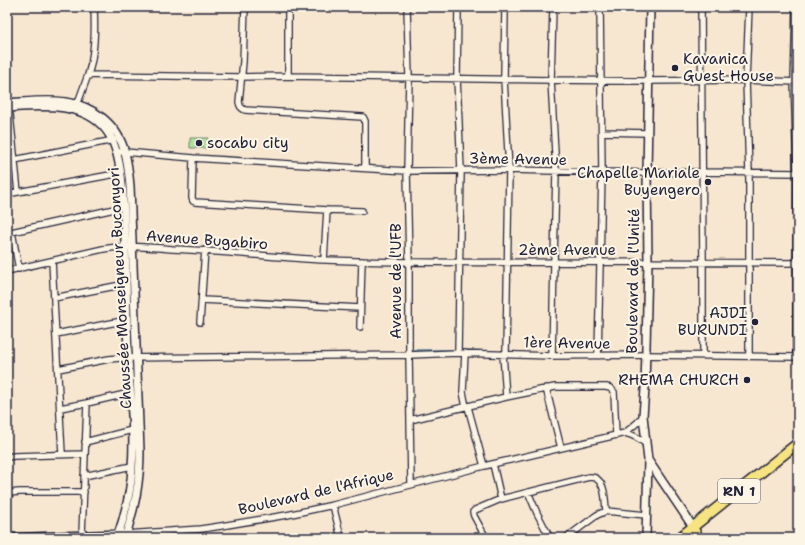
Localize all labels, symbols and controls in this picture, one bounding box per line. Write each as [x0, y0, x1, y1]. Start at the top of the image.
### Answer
place label: Kavanica Guest House [683, 49, 774, 86]
marker: Kavanica Guest House [670, 63, 680, 73]
place label: socabu city [207, 133, 289, 153]
marker: socabu city [194, 138, 204, 148]
street label: 3ème Avenue [469, 148, 567, 170]
place label: Chapelle Mariale Buyengero [577, 163, 700, 200]
street label: Chaussée Monseigneur Buconyori [104, 166, 136, 410]
marker: Chapelle Mariale Buyengero [703, 177, 713, 187]
street label: Boulevard de l'Unité [622, 208, 644, 354]
street label: Avenue de l'UFB [386, 223, 406, 339]
street label: Avenue Bugabiro [145, 226, 269, 254]
street label: 2ème Avenue [518, 240, 616, 260]
place label: AJDI BURUNDI [678, 303, 747, 340]
marker: AJDI BURUNDI [750, 317, 760, 327]
street label: 1ère Avenue [523, 332, 611, 354]
place label: RHEMA CHURCH [618, 370, 739, 390]
marker: RHEMA CHURCH [742, 375, 752, 385]
street label: Boulevard de l'Afrique [236, 464, 396, 520]
road number: RN 1 [718, 479, 760, 503]

